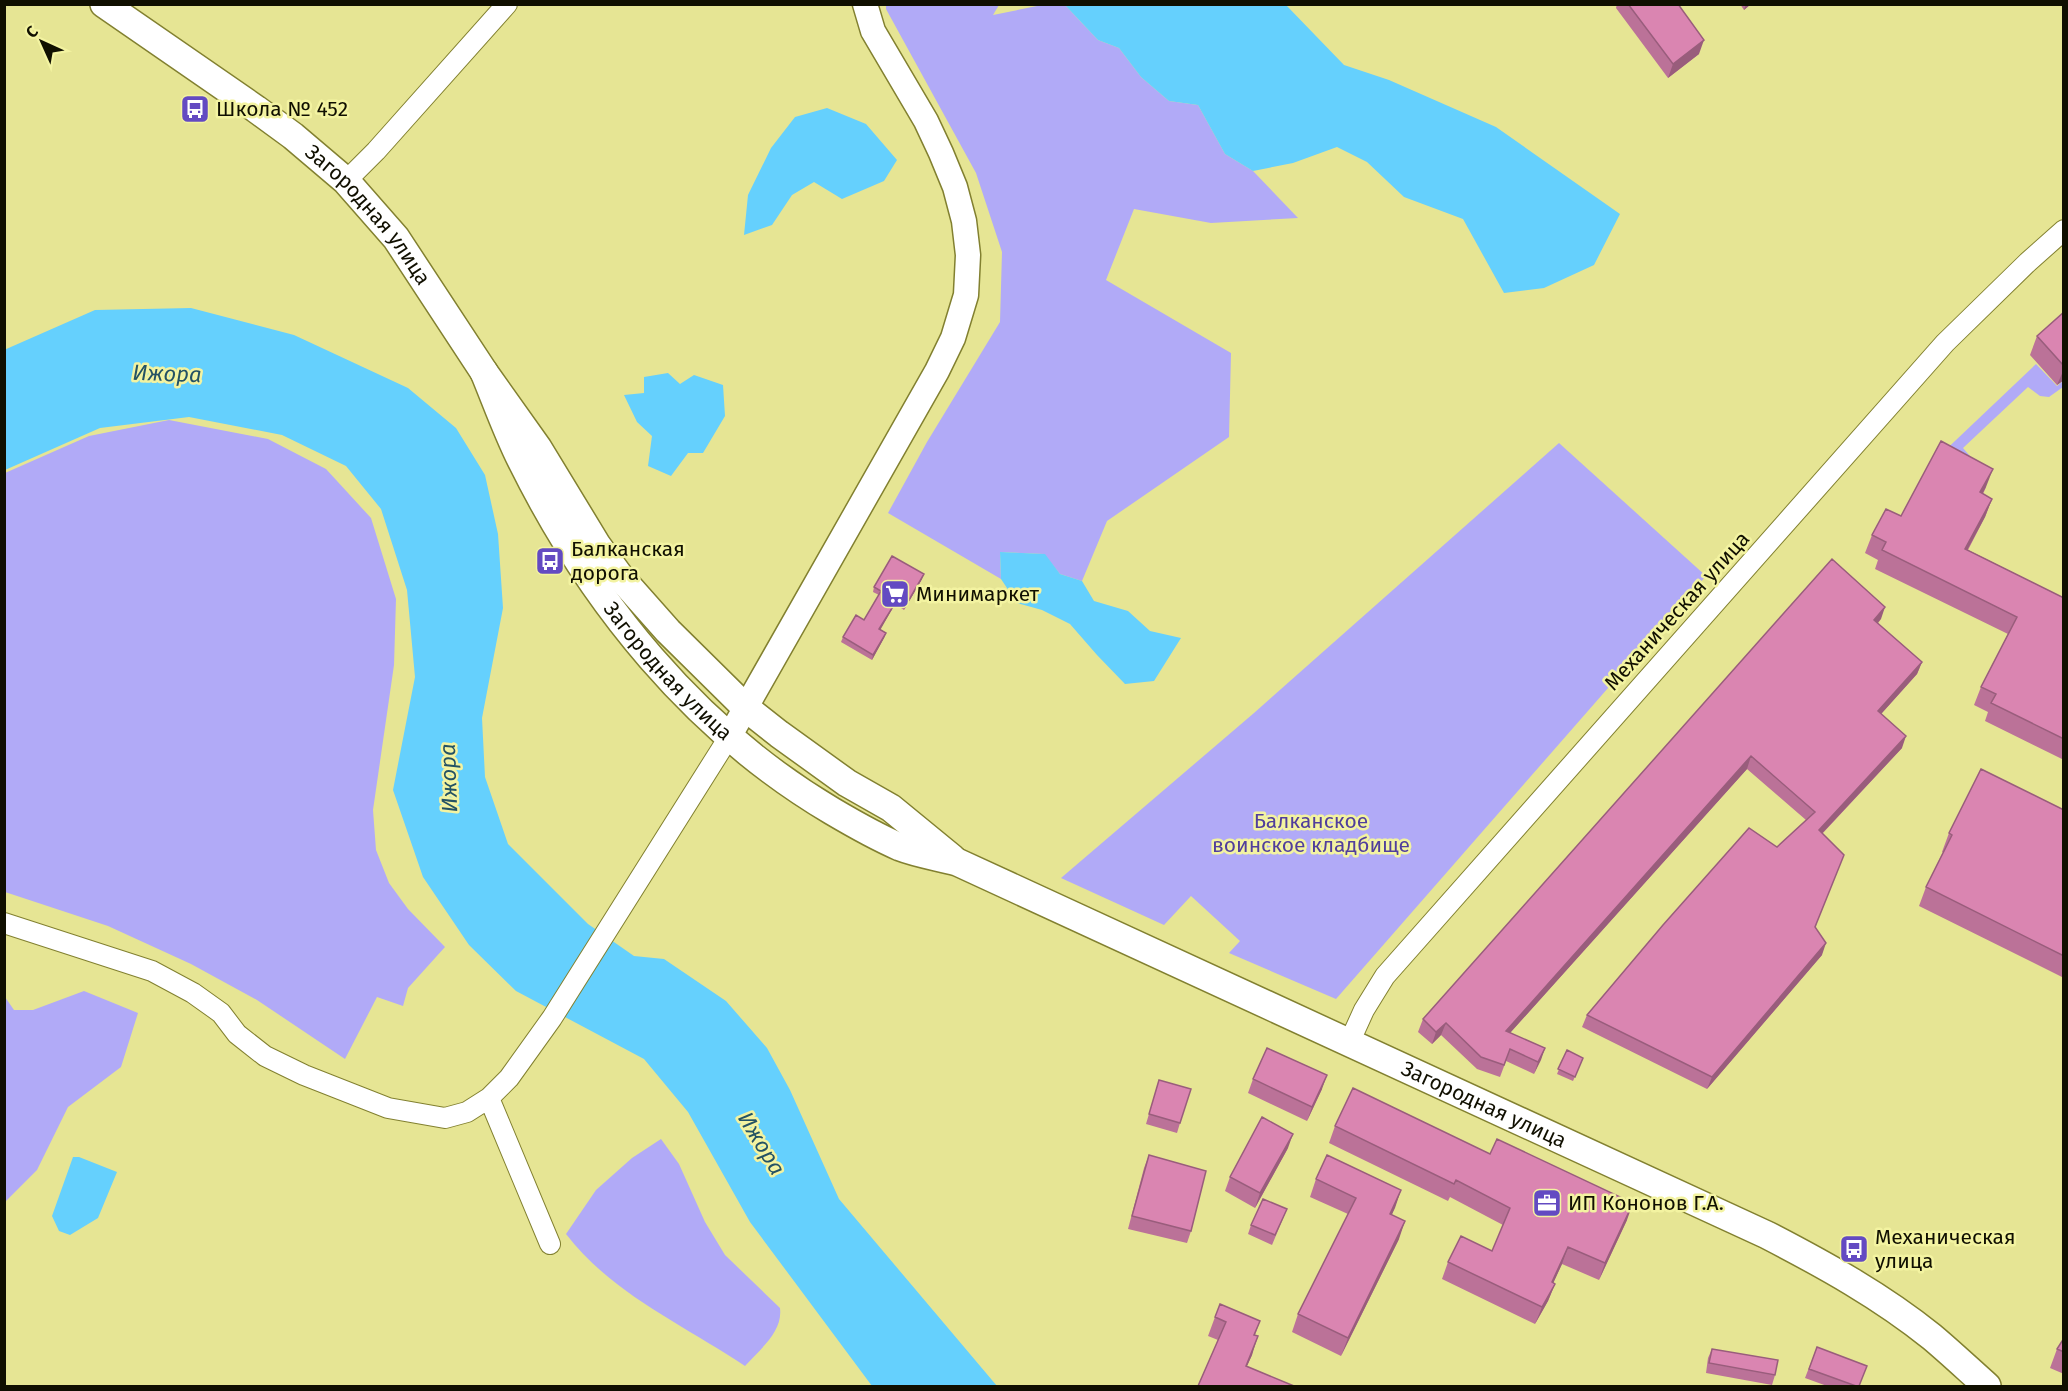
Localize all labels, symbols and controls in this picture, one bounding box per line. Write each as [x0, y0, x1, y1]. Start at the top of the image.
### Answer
north arrow [12, 12, 72, 72]
text: С [22, 21, 42, 42]
bus stop icon: Школа № 452 [179, 93, 211, 125]
place label: Школа № 452 [216, 96, 348, 122]
street label: Загородная улица [300, 139, 436, 290]
water label: Ижора [132, 359, 202, 388]
street label: Механическая улица [1599, 526, 1755, 696]
place label: Балканская дорога [571, 536, 685, 586]
bus stop icon: Балканская дорога [534, 545, 566, 577]
supermarket icon: Минимаркет [879, 578, 911, 610]
place label: Минимаркет [916, 581, 1040, 607]
street label: Загородная улица [598, 597, 737, 746]
water label: Ижора [434, 743, 463, 813]
park label: Балканское воинское кладбище [1212, 808, 1410, 858]
street label: Загородная улица [1397, 1055, 1571, 1154]
water label: Ижора [732, 1107, 791, 1180]
office icon: ИП Кононов Г.А. [1531, 1187, 1563, 1219]
place label: ИП Кононов Г.А. [1568, 1190, 1724, 1216]
place label: Механическая улица [1875, 1224, 2016, 1274]
bus stop icon: Механическая улица [1838, 1233, 1870, 1265]

